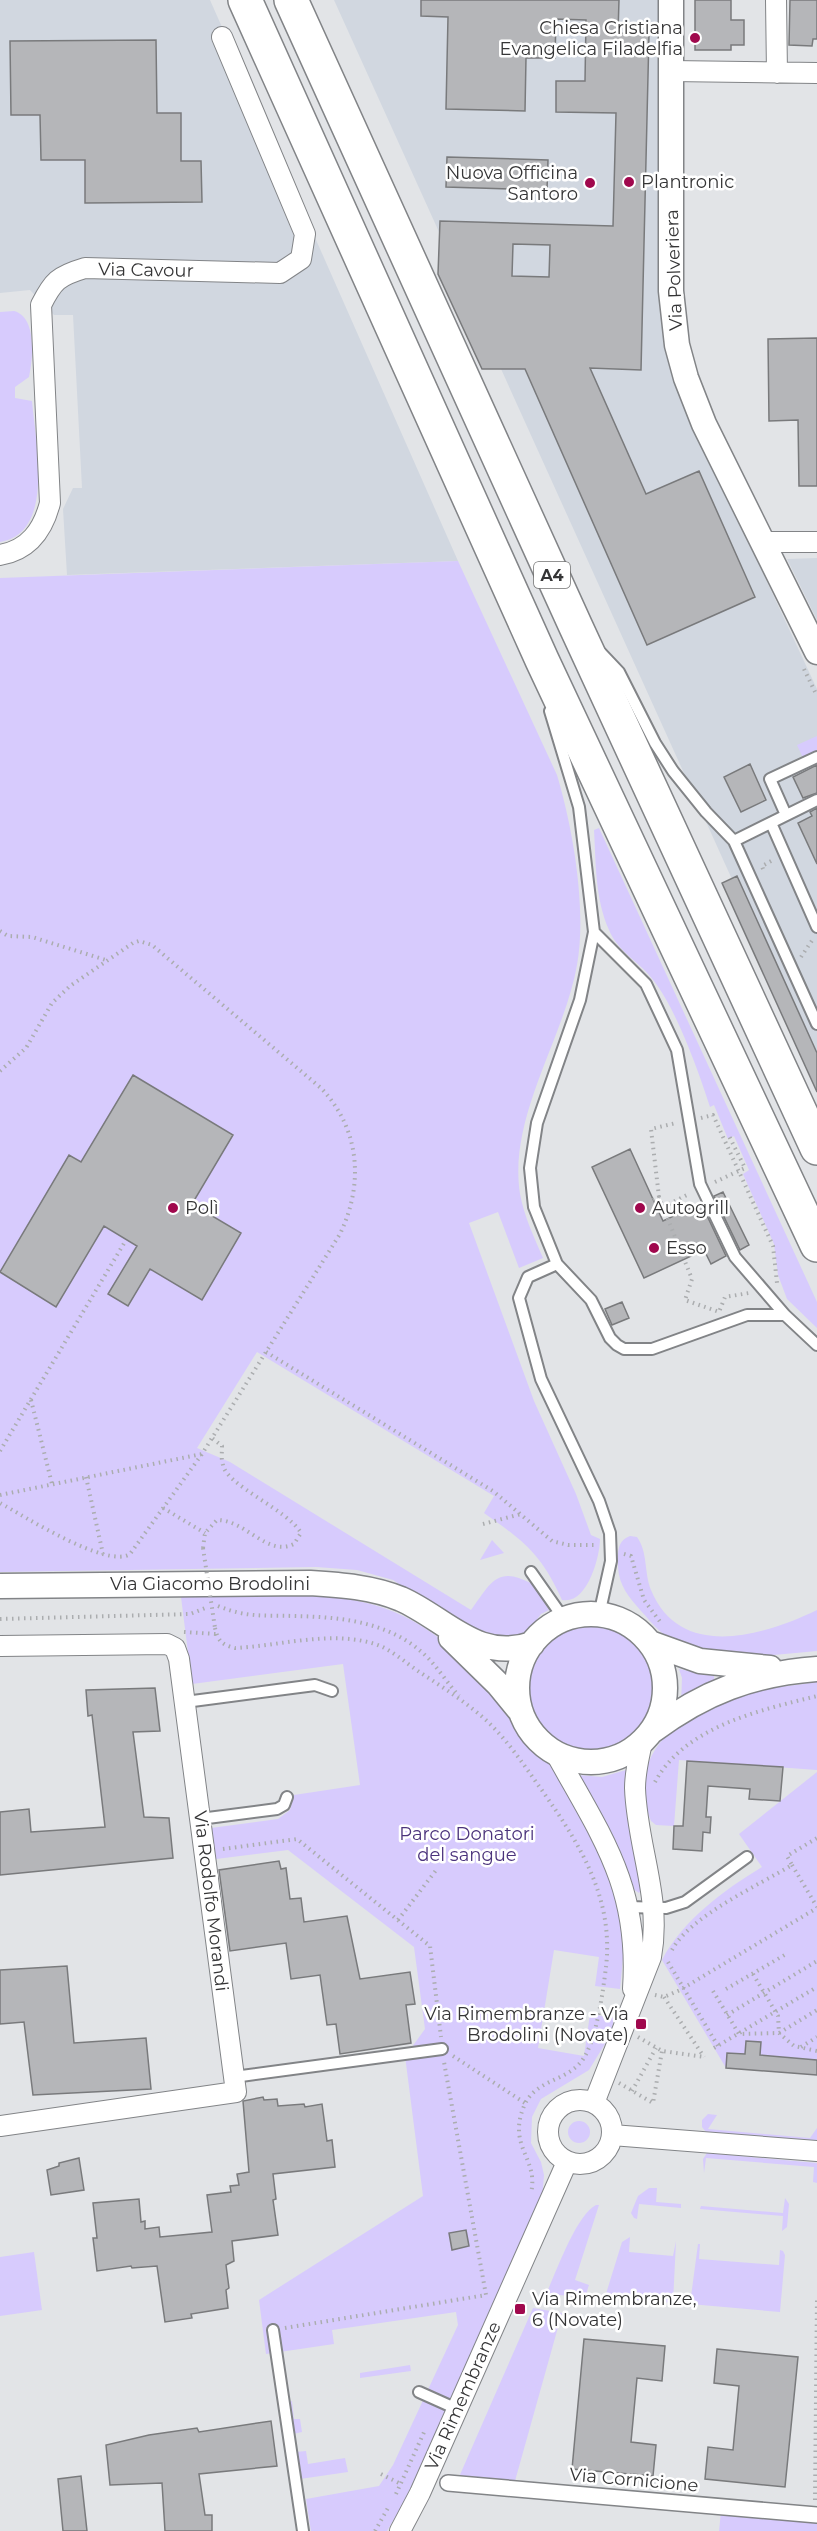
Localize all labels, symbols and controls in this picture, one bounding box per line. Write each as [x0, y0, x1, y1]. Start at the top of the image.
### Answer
place label: Chiesa Cristiana Evangelica Filadelfia [500, 17, 683, 60]
marker: Chiesa Cristiana Evangelica Filadelfia [688, 31, 702, 45]
place label: Nuova Officina Santoro [446, 162, 578, 205]
place label: Plantronic [641, 171, 734, 193]
marker: Plantronic [622, 175, 636, 189]
marker: Nuova Officina Santoro [583, 176, 597, 190]
street label: Via Polveriera [661, 209, 687, 331]
street label: Via Cavour [98, 258, 194, 282]
road number: A4 [534, 562, 570, 588]
place label: Polì [185, 1197, 219, 1219]
place label: Autogrill [652, 1197, 729, 1219]
marker: Polì [166, 1201, 180, 1215]
marker: Autogrill [633, 1201, 647, 1215]
place label: Esso [666, 1237, 707, 1259]
marker: Esso [647, 1241, 661, 1255]
street label: Via Giacomo Brodolini [110, 1573, 310, 1595]
street label: Via Rodolfo Morandi [189, 1809, 233, 1993]
park label: Parco Donatori del sangue [399, 1823, 535, 1866]
place label: Via Rimembranze - Via Brodolini (Novate) [424, 2003, 629, 2046]
marker: Via Rimembranze - Via Brodolini (Novate) [634, 2017, 648, 2031]
place label: Via Rimembranze, 6 (Novate) [532, 2288, 697, 2331]
marker: Via Rimembranze, 6 (Novate) [513, 2302, 527, 2316]
street label: Via Rimembranze [420, 2318, 506, 2474]
street label: Via Cornicione [569, 2463, 699, 2497]

